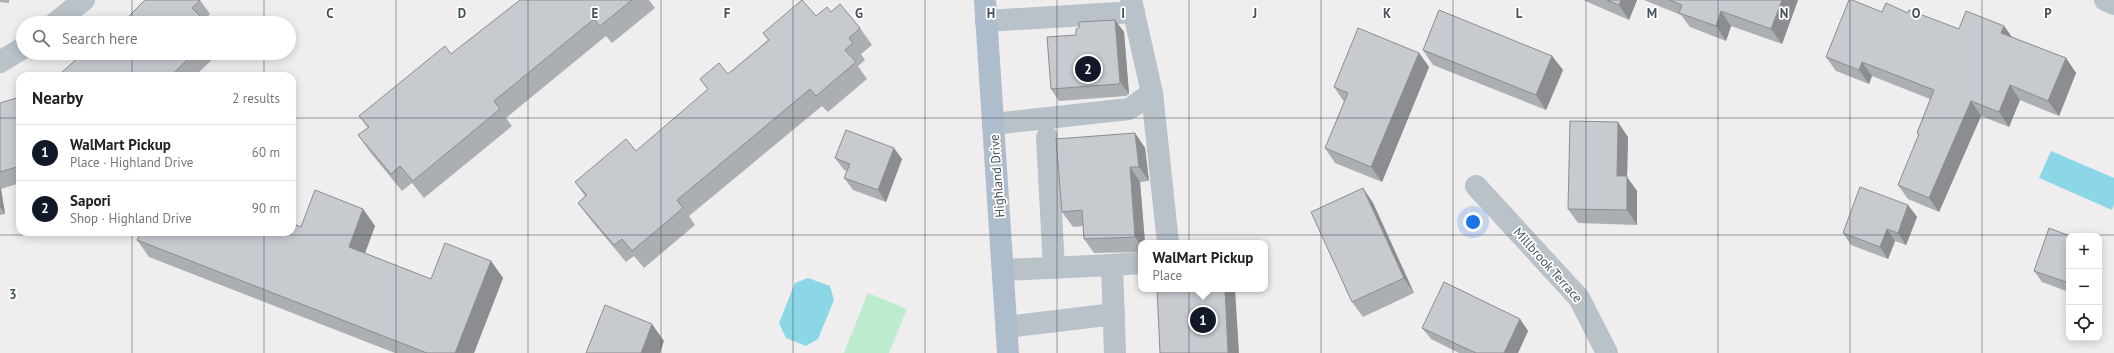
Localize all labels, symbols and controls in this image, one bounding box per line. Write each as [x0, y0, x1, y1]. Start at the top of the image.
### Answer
text: C [326, 5, 334, 22]
text: D [458, 5, 466, 22]
text: E [592, 5, 599, 22]
text: F [724, 5, 731, 22]
text: G [855, 5, 863, 22]
text: H [987, 5, 995, 22]
text: I [1121, 5, 1125, 22]
text: J [1252, 5, 1257, 22]
text: K [1383, 5, 1391, 22]
text: L [1516, 5, 1523, 22]
text: M [1647, 5, 1657, 22]
text: N [1780, 5, 1788, 22]
text: O [1912, 5, 1921, 22]
text: P [2044, 5, 2052, 22]
search box [16, 16, 296, 60]
icon: search [30, 27, 52, 49]
text: Search here [62, 29, 138, 48]
pin: 2 [1075, 54, 1101, 84]
text: Nearby [32, 87, 83, 109]
text: 2 results [232, 90, 280, 107]
street label: Highland Drive [986, 134, 1008, 218]
text: WalMart Pickup [70, 135, 171, 154]
text: 1 [41, 144, 49, 161]
text: 60 m [252, 144, 280, 161]
text: Place · Highland Drive [70, 154, 193, 171]
text: Sapori [70, 191, 111, 210]
text: 2 [41, 200, 49, 217]
text: 90 m [252, 200, 280, 217]
text: Shop · Highland Drive [70, 210, 192, 227]
your location [1463, 212, 1483, 232]
street label: Millbrook Terrace [1510, 224, 1586, 306]
map controls [2066, 233, 2102, 341]
button: + [2066, 233, 2102, 269]
popup [1138, 240, 1268, 292]
text: WalMart Pickup [1153, 248, 1253, 267]
text: Place [1153, 267, 1182, 284]
button: − [2066, 269, 2102, 305]
text: 3 [9, 286, 17, 303]
pin: 1 [1190, 305, 1216, 335]
button: locate [2066, 305, 2102, 341]

